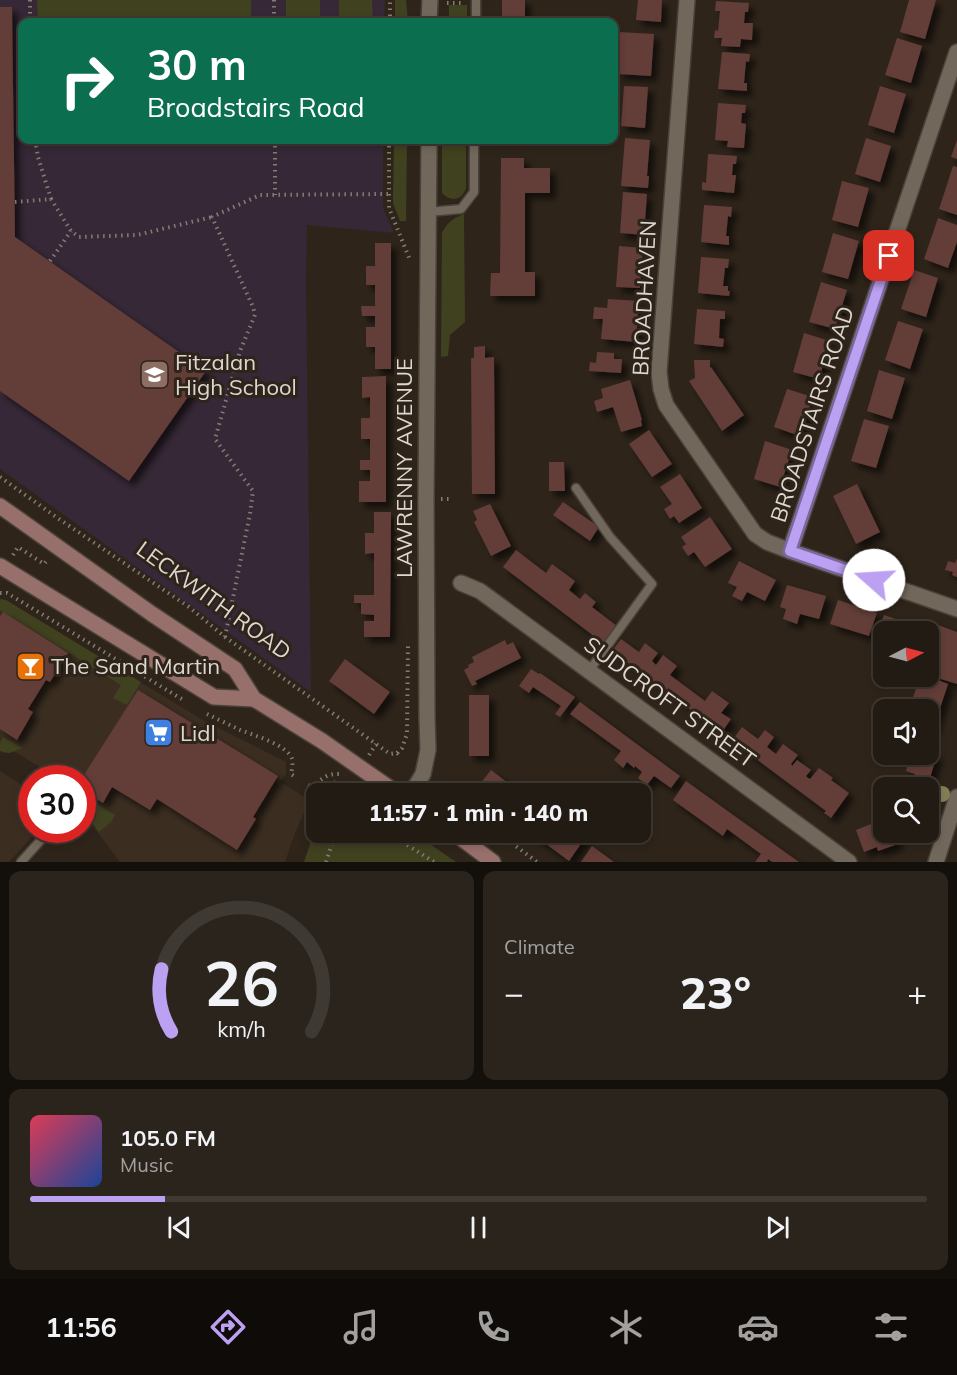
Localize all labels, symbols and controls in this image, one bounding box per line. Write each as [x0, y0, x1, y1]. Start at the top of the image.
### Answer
text: 30 m [147, 38, 247, 91]
icon: right [48, 42, 126, 120]
text: Broadstairs Road [147, 90, 364, 124]
street label: BROADHAVEN [626, 219, 662, 377]
pin [863, 230, 914, 281]
icon: arrive [872, 239, 905, 272]
street label: BROADSTAIRS ROAD [764, 303, 860, 525]
place label: Fitzalan High School [175, 348, 297, 401]
street label: LAWRENNY AVENUE [390, 358, 418, 578]
school or university icon: Fitzalan High School [138, 359, 170, 391]
street label: LECKWITH ROAD [131, 535, 297, 665]
position arrow [842, 548, 906, 612]
north arrow [873, 621, 939, 687]
map controls [873, 621, 939, 843]
street label: SUDCROFT STREET [579, 630, 761, 774]
bar icon: The Sand Martin [14, 650, 46, 682]
place label: The Sand Martin [51, 652, 220, 680]
button: sound [873, 699, 939, 765]
supermarket icon: Lidl [143, 717, 175, 749]
place label: Lidl [180, 719, 216, 747]
speed limit sign: 30 [18, 765, 96, 843]
button: search [873, 777, 939, 843]
text: 11:57 · 1 min · 140 m [369, 799, 588, 827]
text: Climate [504, 934, 575, 959]
text: 26 [204, 943, 279, 1022]
text: 23° [680, 964, 751, 1020]
text: − [504, 972, 524, 1013]
text: + [907, 972, 927, 1013]
text: km/h [217, 1016, 266, 1043]
text: 105.0 FM [120, 1124, 216, 1152]
text: Music [120, 1152, 173, 1177]
icon: previous [163, 1211, 196, 1244]
icon: pause [462, 1211, 495, 1244]
icon: next [761, 1211, 794, 1244]
icon: directions [207, 1306, 249, 1348]
icon: music [340, 1306, 382, 1348]
icon: phone [472, 1306, 514, 1348]
icon: climate [605, 1306, 647, 1348]
icon: car [737, 1306, 779, 1348]
icon: filters [870, 1306, 912, 1348]
text: 11:56 [45, 1310, 117, 1344]

